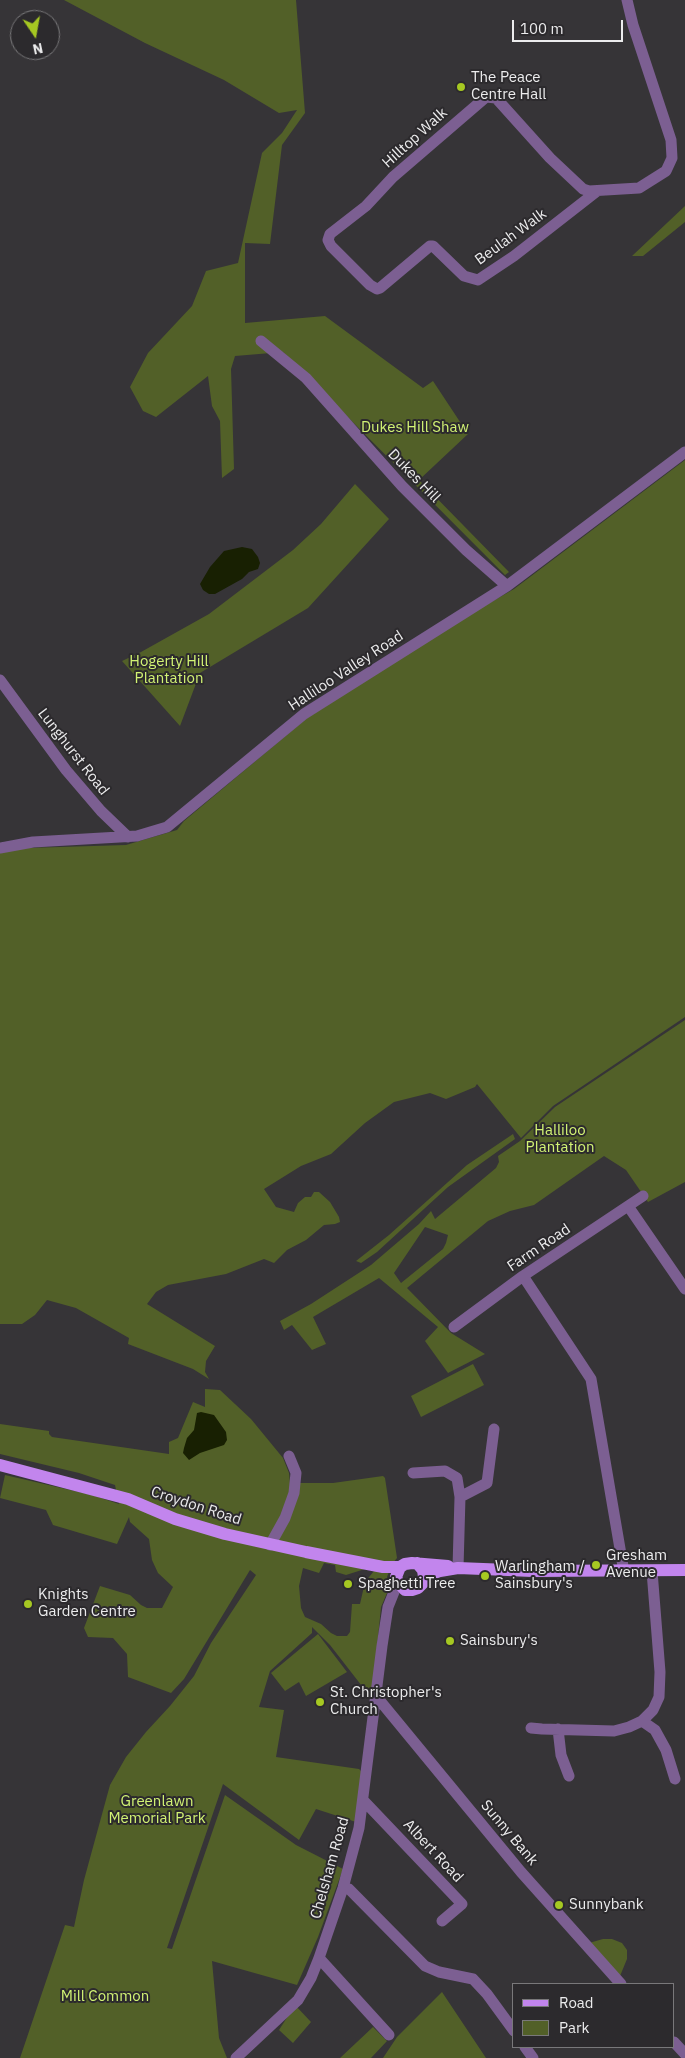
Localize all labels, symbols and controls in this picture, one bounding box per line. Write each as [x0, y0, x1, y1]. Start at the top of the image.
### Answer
north arrow [10, 10, 60, 60]
scale bar [515, 10, 626, 42]
text: 100 m [520, 19, 564, 38]
text: N [31, 39, 45, 59]
place label: The Peace Centre Hall [471, 69, 546, 104]
marker: The Peace Centre Hall [455, 81, 467, 93]
street label: Hilltop Walk [379, 104, 451, 172]
street label: Beulah Walk [472, 205, 550, 269]
park label: Dukes Hill Shaw [361, 419, 469, 437]
street label: Dukes Hill [384, 445, 444, 507]
street label: Halliloo Valley Road [285, 627, 407, 715]
park label: Hogerty Hill Plantation [129, 653, 209, 688]
street label: Lunghurst Road [33, 705, 113, 799]
park label: Halliloo Plantation [526, 1122, 594, 1157]
street label: Farm Road [504, 1220, 574, 1276]
street label: Croydon Road [148, 1483, 244, 1529]
place label: Gresham Avenue [606, 1547, 667, 1582]
place label: Warlingham / Sainsbury's [495, 1558, 585, 1593]
marker: Gresham Avenue [590, 1559, 602, 1571]
marker: Warlingham / Sainsbury's [479, 1570, 491, 1582]
place label: Spaghetti Tree [358, 1575, 456, 1593]
marker: Spaghetti Tree [342, 1578, 354, 1590]
place label: Knights Garden Centre [38, 1586, 136, 1621]
marker: Knights Garden Centre [22, 1598, 34, 1610]
place label: Sainsbury's [460, 1632, 538, 1650]
marker: Sainsbury's [444, 1635, 456, 1647]
place label: St. Christopher's Church [330, 1684, 442, 1719]
marker: St. Christopher's Church [314, 1696, 326, 1708]
park label: Greenlawn Memorial Park [108, 1793, 206, 1828]
street label: Sunny Bank [477, 1797, 541, 1869]
street label: Chelsham Road [307, 1815, 353, 1921]
street label: Albert Road [399, 1816, 467, 1886]
place label: Sunnybank [569, 1896, 644, 1914]
marker: Sunnybank [553, 1899, 565, 1911]
legend [512, 1983, 675, 2048]
park label: Mill Common [61, 1988, 149, 2006]
text: Road [559, 1993, 594, 2012]
text: Park [559, 2018, 589, 2037]

